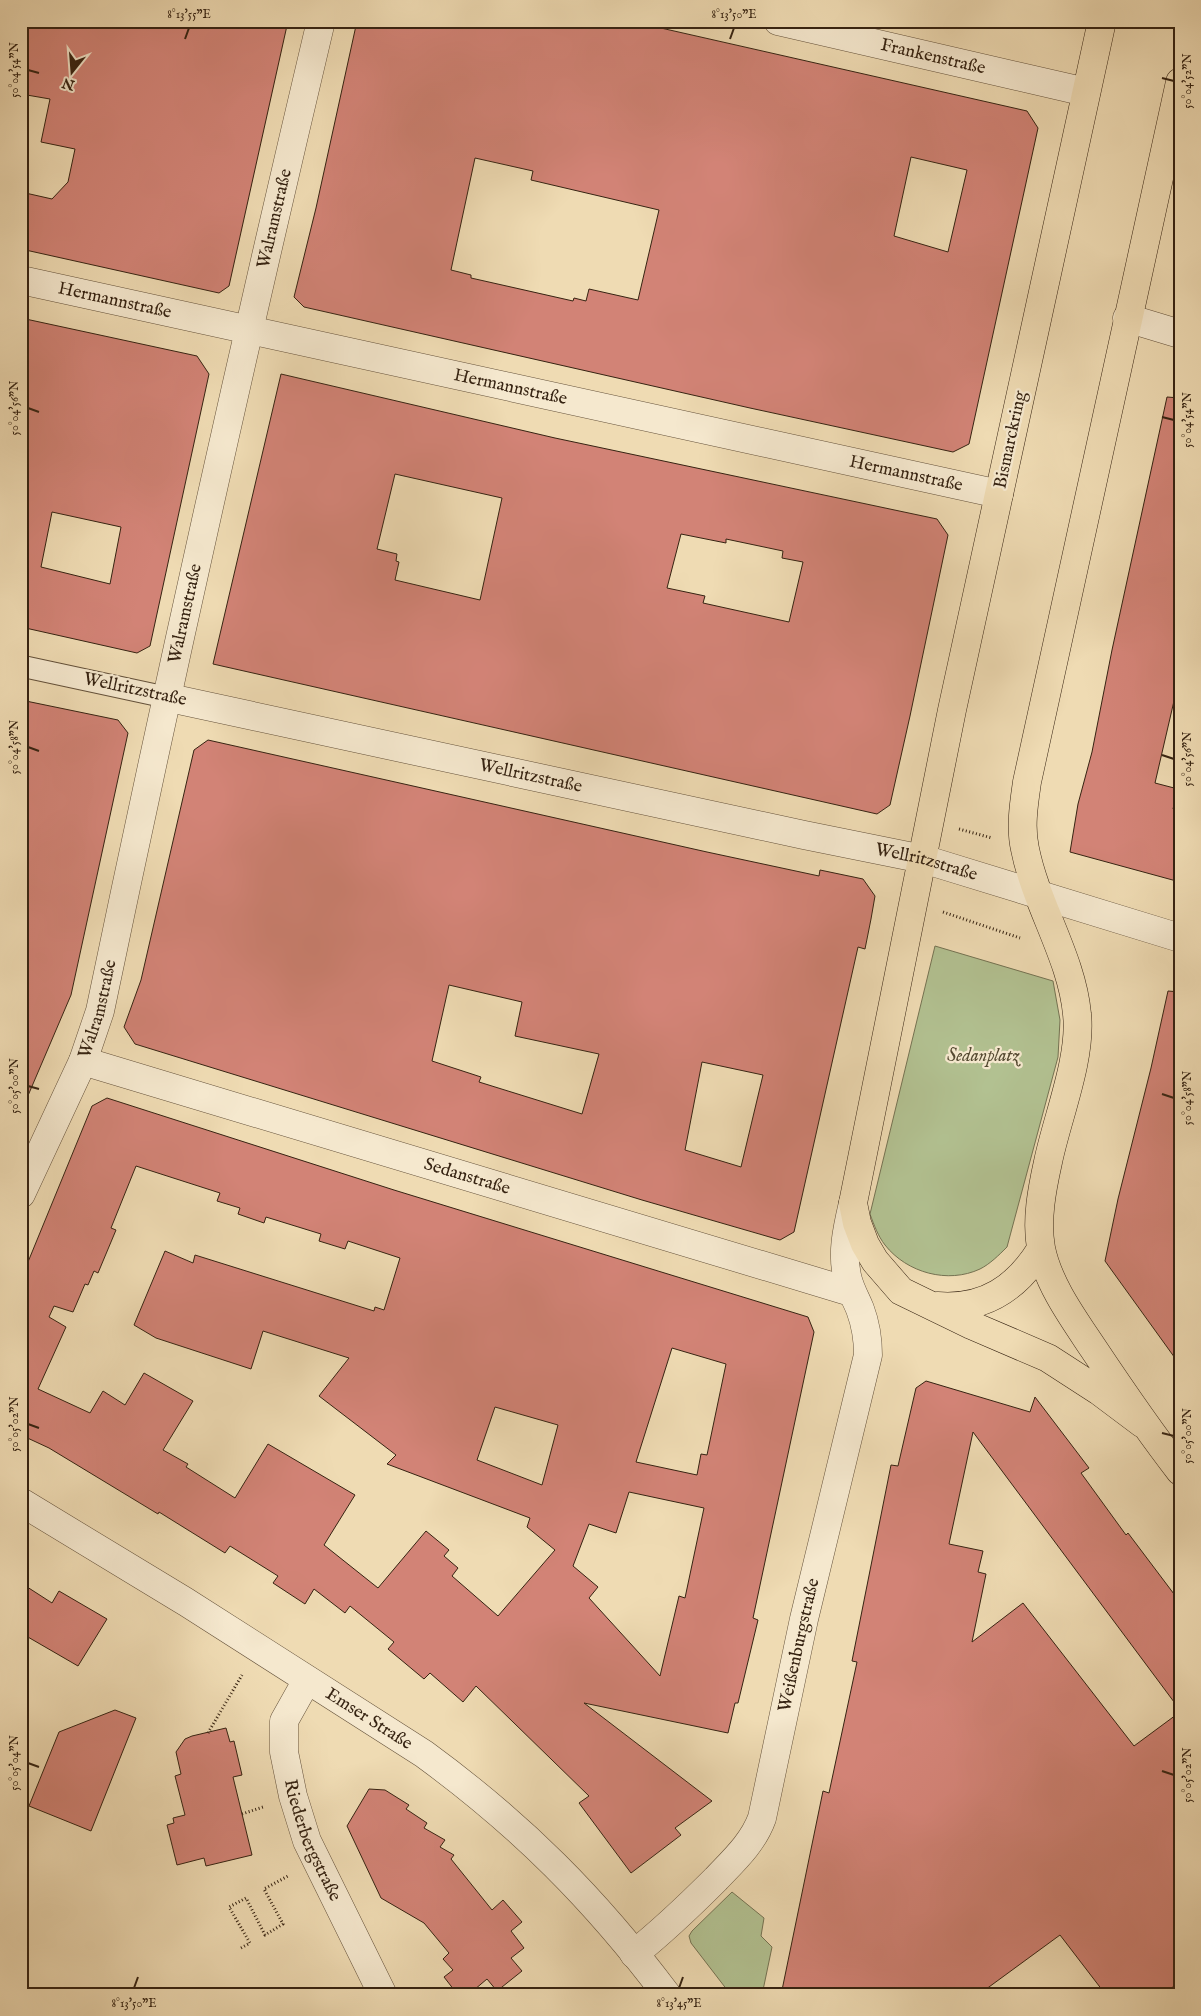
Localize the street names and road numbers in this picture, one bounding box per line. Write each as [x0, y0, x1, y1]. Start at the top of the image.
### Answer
street label: Frankenstraße [878, 33, 988, 80]
street label: Walramstraße [252, 167, 297, 271]
street label: Hermannstraße [56, 277, 174, 324]
street label: Hermannstraße [452, 364, 569, 411]
street label: Bismarckring [989, 389, 1033, 491]
street label: Hermannstraße [847, 450, 965, 497]
street label: Walramstraße [163, 562, 207, 666]
street label: Wellritzstraße [81, 668, 189, 712]
street label: Wellritzstraße [477, 754, 584, 798]
street label: Wellritzstraße [873, 838, 980, 887]
street label: Walramstraße [73, 958, 122, 1061]
street label: Sedanstraße [421, 1153, 513, 1200]
street label: Weißenburgstraße [773, 1576, 825, 1714]
street label: Emser Straße [321, 1683, 417, 1755]
street label: Riederbergstraße [278, 1777, 346, 1905]

